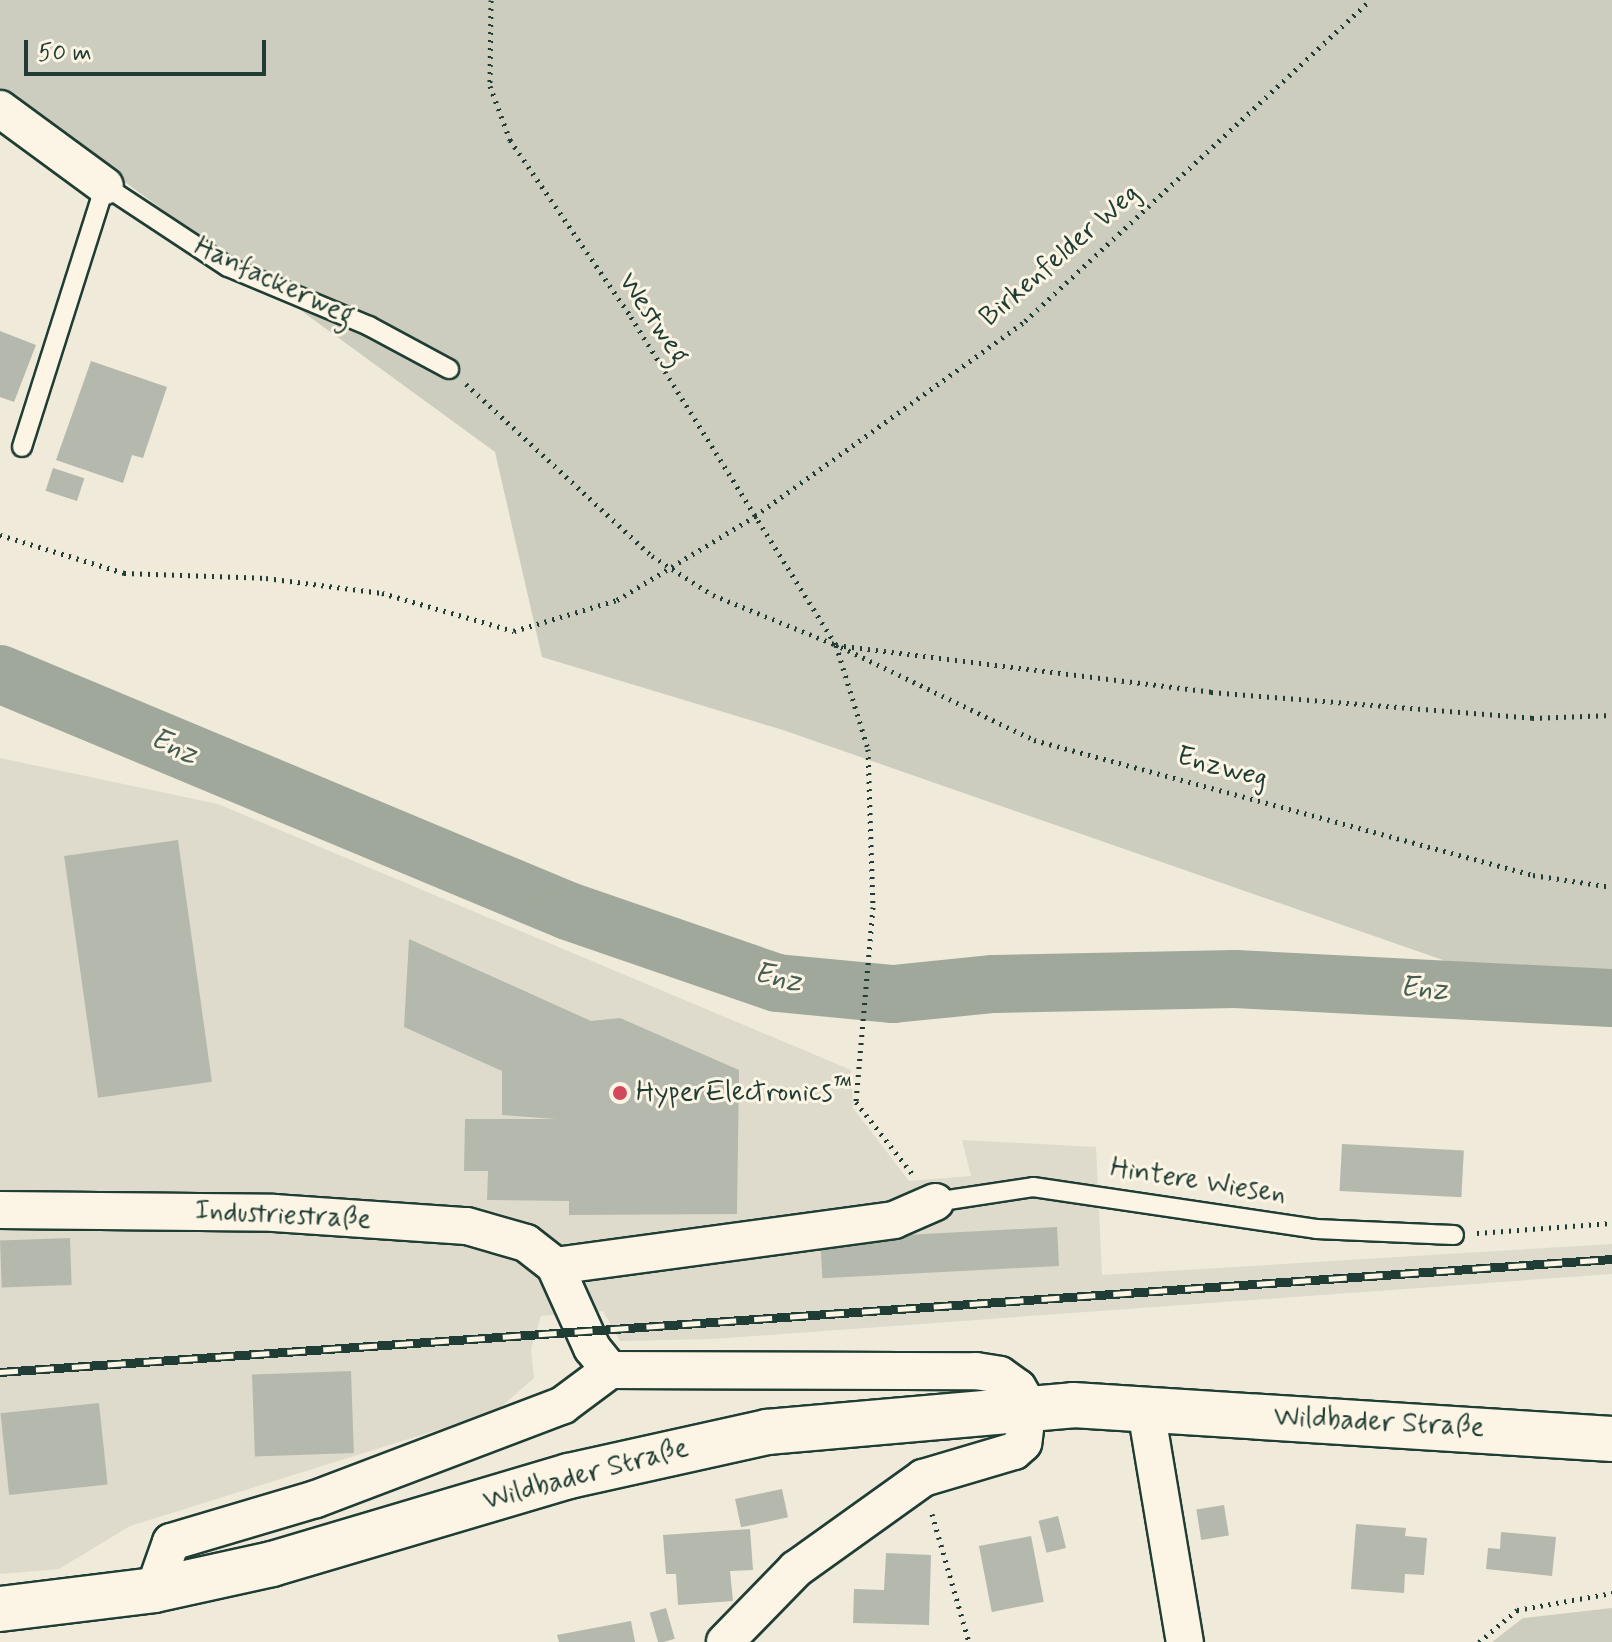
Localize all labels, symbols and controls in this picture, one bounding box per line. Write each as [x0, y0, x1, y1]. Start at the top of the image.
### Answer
scale bar [28, 24, 270, 74]
text: 50 m [38, 38, 92, 69]
street label: Birkenfelder Weg [972, 176, 1148, 336]
street label: Hanfackerweg [189, 230, 359, 334]
street label: Westweg [610, 267, 696, 371]
water label: Enz [144, 721, 204, 773]
street label: Enzweg [1173, 740, 1271, 796]
water label: Enz [750, 955, 806, 1001]
water label: Enz [1399, 970, 1449, 1008]
place label: HyperElectronics™ [636, 1076, 852, 1110]
marker: HyperElectronics™ [611, 1084, 629, 1102]
street label: Hintere Wiesen [1102, 1151, 1294, 1213]
street label: Industriestraße [194, 1195, 372, 1237]
street label: Wildbader Straße [1273, 1401, 1485, 1445]
street label: Wildbader Straße [480, 1431, 692, 1519]

